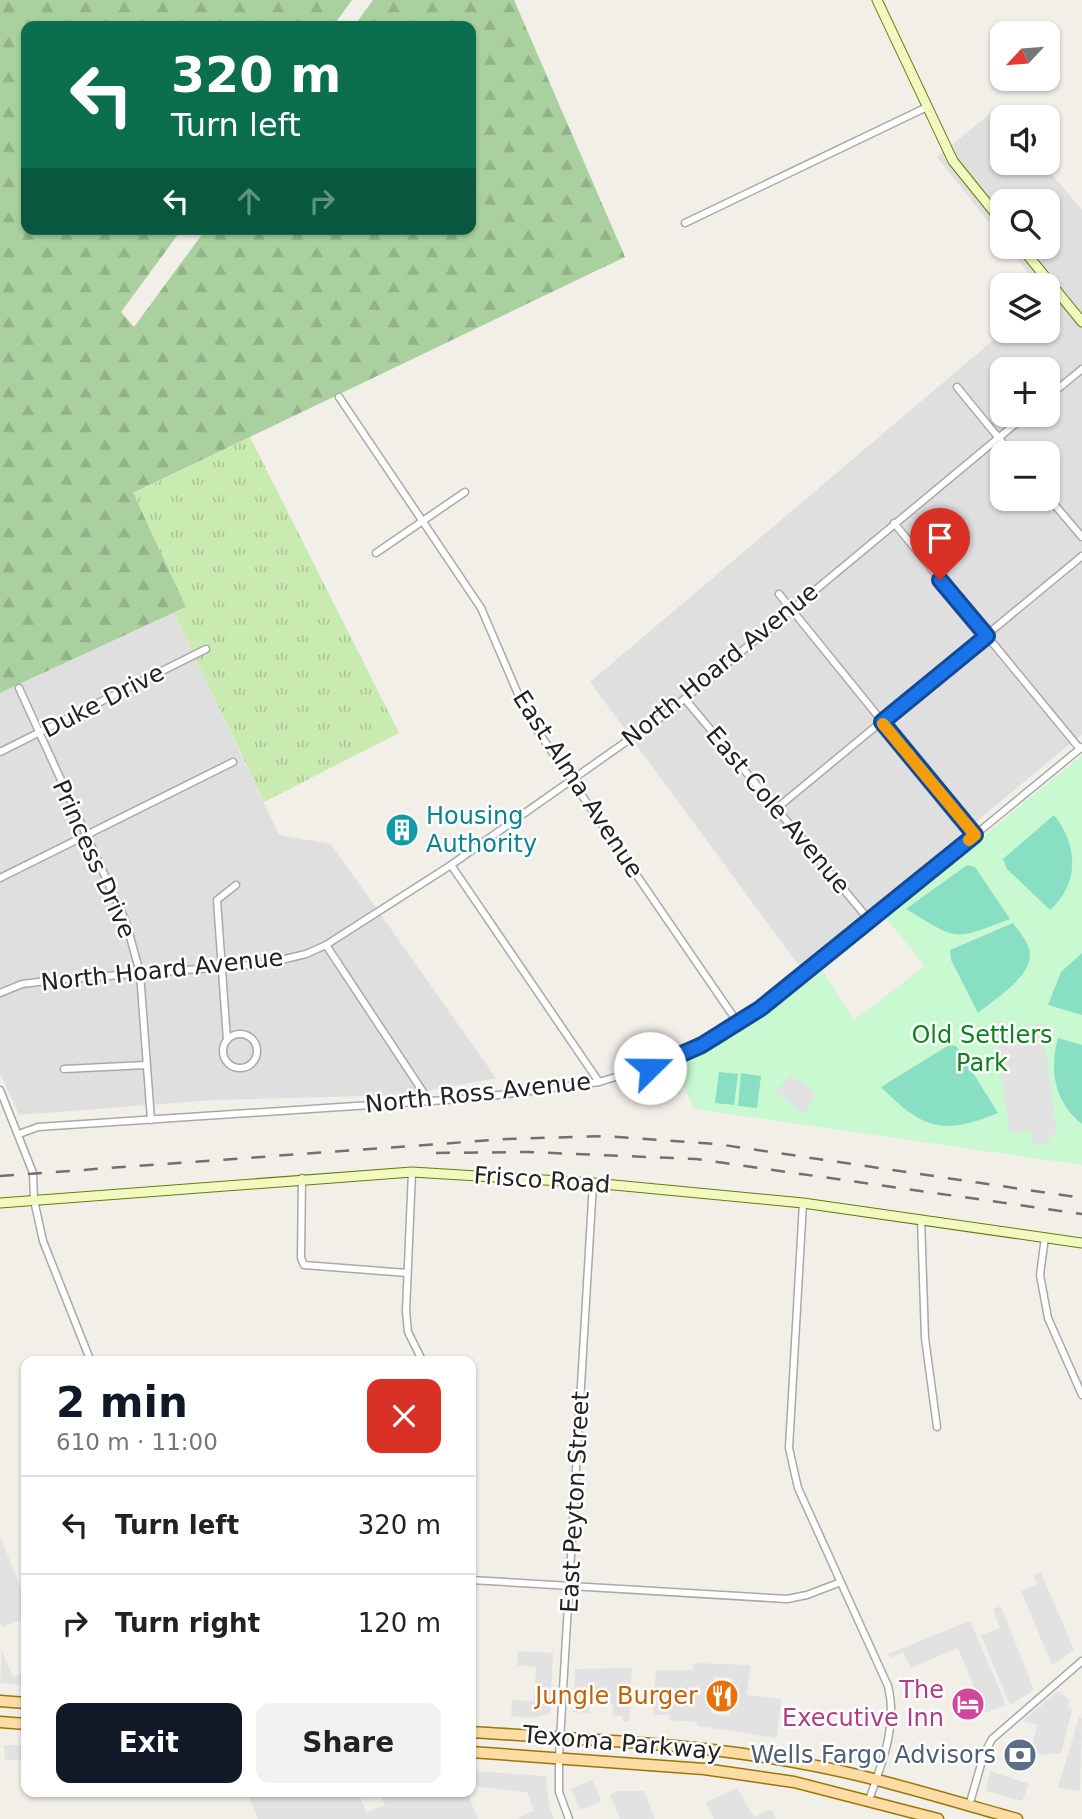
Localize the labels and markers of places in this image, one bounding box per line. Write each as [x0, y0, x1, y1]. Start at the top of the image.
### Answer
pin [910, 508, 970, 580]
place label: Housing Authority [426, 802, 537, 858]
building icon: Housing Authority [383, 811, 421, 849]
place label: The Executive Inn [782, 1676, 944, 1732]
restaurant icon: Jungle Burger [703, 1677, 741, 1715]
place label: Jungle Burger [533, 1682, 698, 1710]
hotel icon: The Executive Inn [949, 1685, 987, 1723]
bank icon: Wells Fargo Advisors [1001, 1736, 1039, 1774]
place label: Wells Fargo Advisors [750, 1741, 996, 1769]

